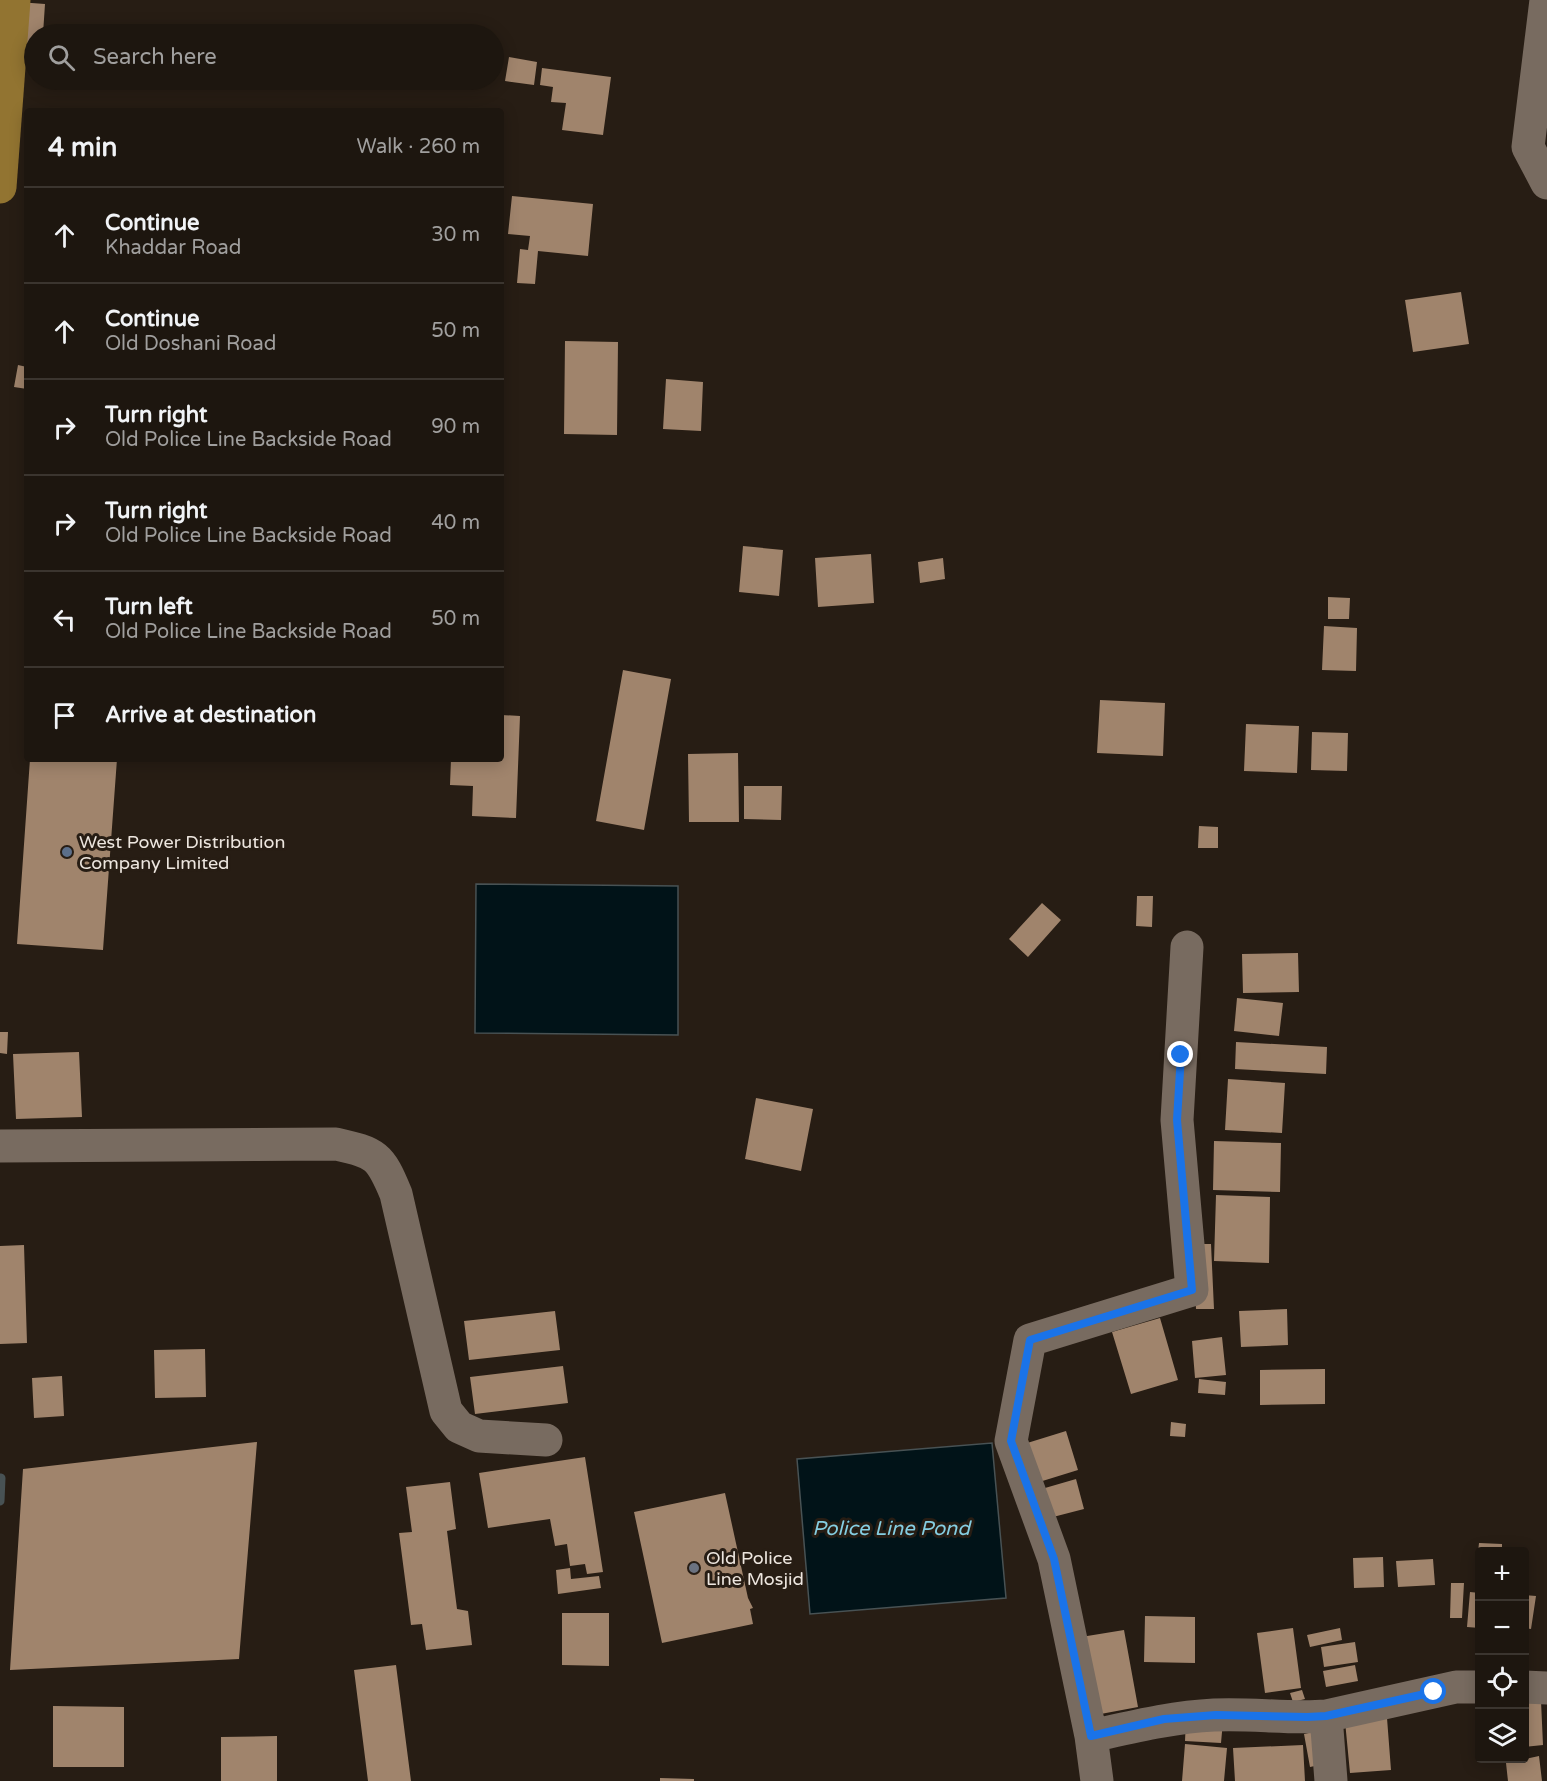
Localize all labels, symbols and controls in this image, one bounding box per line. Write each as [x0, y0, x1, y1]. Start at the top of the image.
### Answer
search box [24, 24, 504, 90]
icon: search [45, 41, 78, 74]
text: Search here [93, 44, 217, 70]
text: 4 min [48, 132, 117, 163]
text: Walk · 260 m [357, 135, 480, 159]
text: Continue [105, 210, 200, 236]
icon: ahead [48, 219, 81, 252]
text: 30 m [431, 223, 480, 247]
text: Khaddar Road [105, 236, 241, 260]
text: Continue [105, 306, 200, 332]
icon: ahead [48, 315, 81, 348]
text: 50 m [431, 319, 480, 343]
text: Old Doshani Road [105, 332, 276, 356]
text: Turn right [105, 402, 207, 428]
icon: right [48, 411, 81, 444]
text: 90 m [431, 415, 480, 439]
text: Old Police Line Backside Road [105, 428, 392, 452]
text: Turn right [105, 498, 207, 524]
icon: right [48, 507, 81, 540]
text: 40 m [431, 511, 480, 535]
text: Old Police Line Backside Road [105, 524, 392, 548]
text: Turn left [105, 594, 193, 620]
icon: left [48, 603, 81, 636]
text: 50 m [431, 607, 480, 631]
text: Old Police Line Backside Road [105, 620, 392, 644]
icon: arrive [48, 699, 81, 732]
text: Arrive at destination [105, 702, 316, 728]
place label: West Power Distribution Company Limited [79, 831, 285, 874]
marker: West Power Distribution Company Limited [60, 845, 74, 859]
route end [1167, 1041, 1193, 1067]
water label: Police Line Pond [812, 1517, 972, 1541]
place label: Old Police Line Mosjid [706, 1547, 804, 1590]
map controls [1475, 1547, 1529, 1763]
button: + [1475, 1547, 1529, 1601]
marker: Old Police Line Mosjid [687, 1561, 701, 1575]
button: − [1475, 1601, 1529, 1655]
button: locate [1475, 1655, 1529, 1709]
route start [1420, 1678, 1446, 1704]
button: layers [1475, 1709, 1529, 1763]

